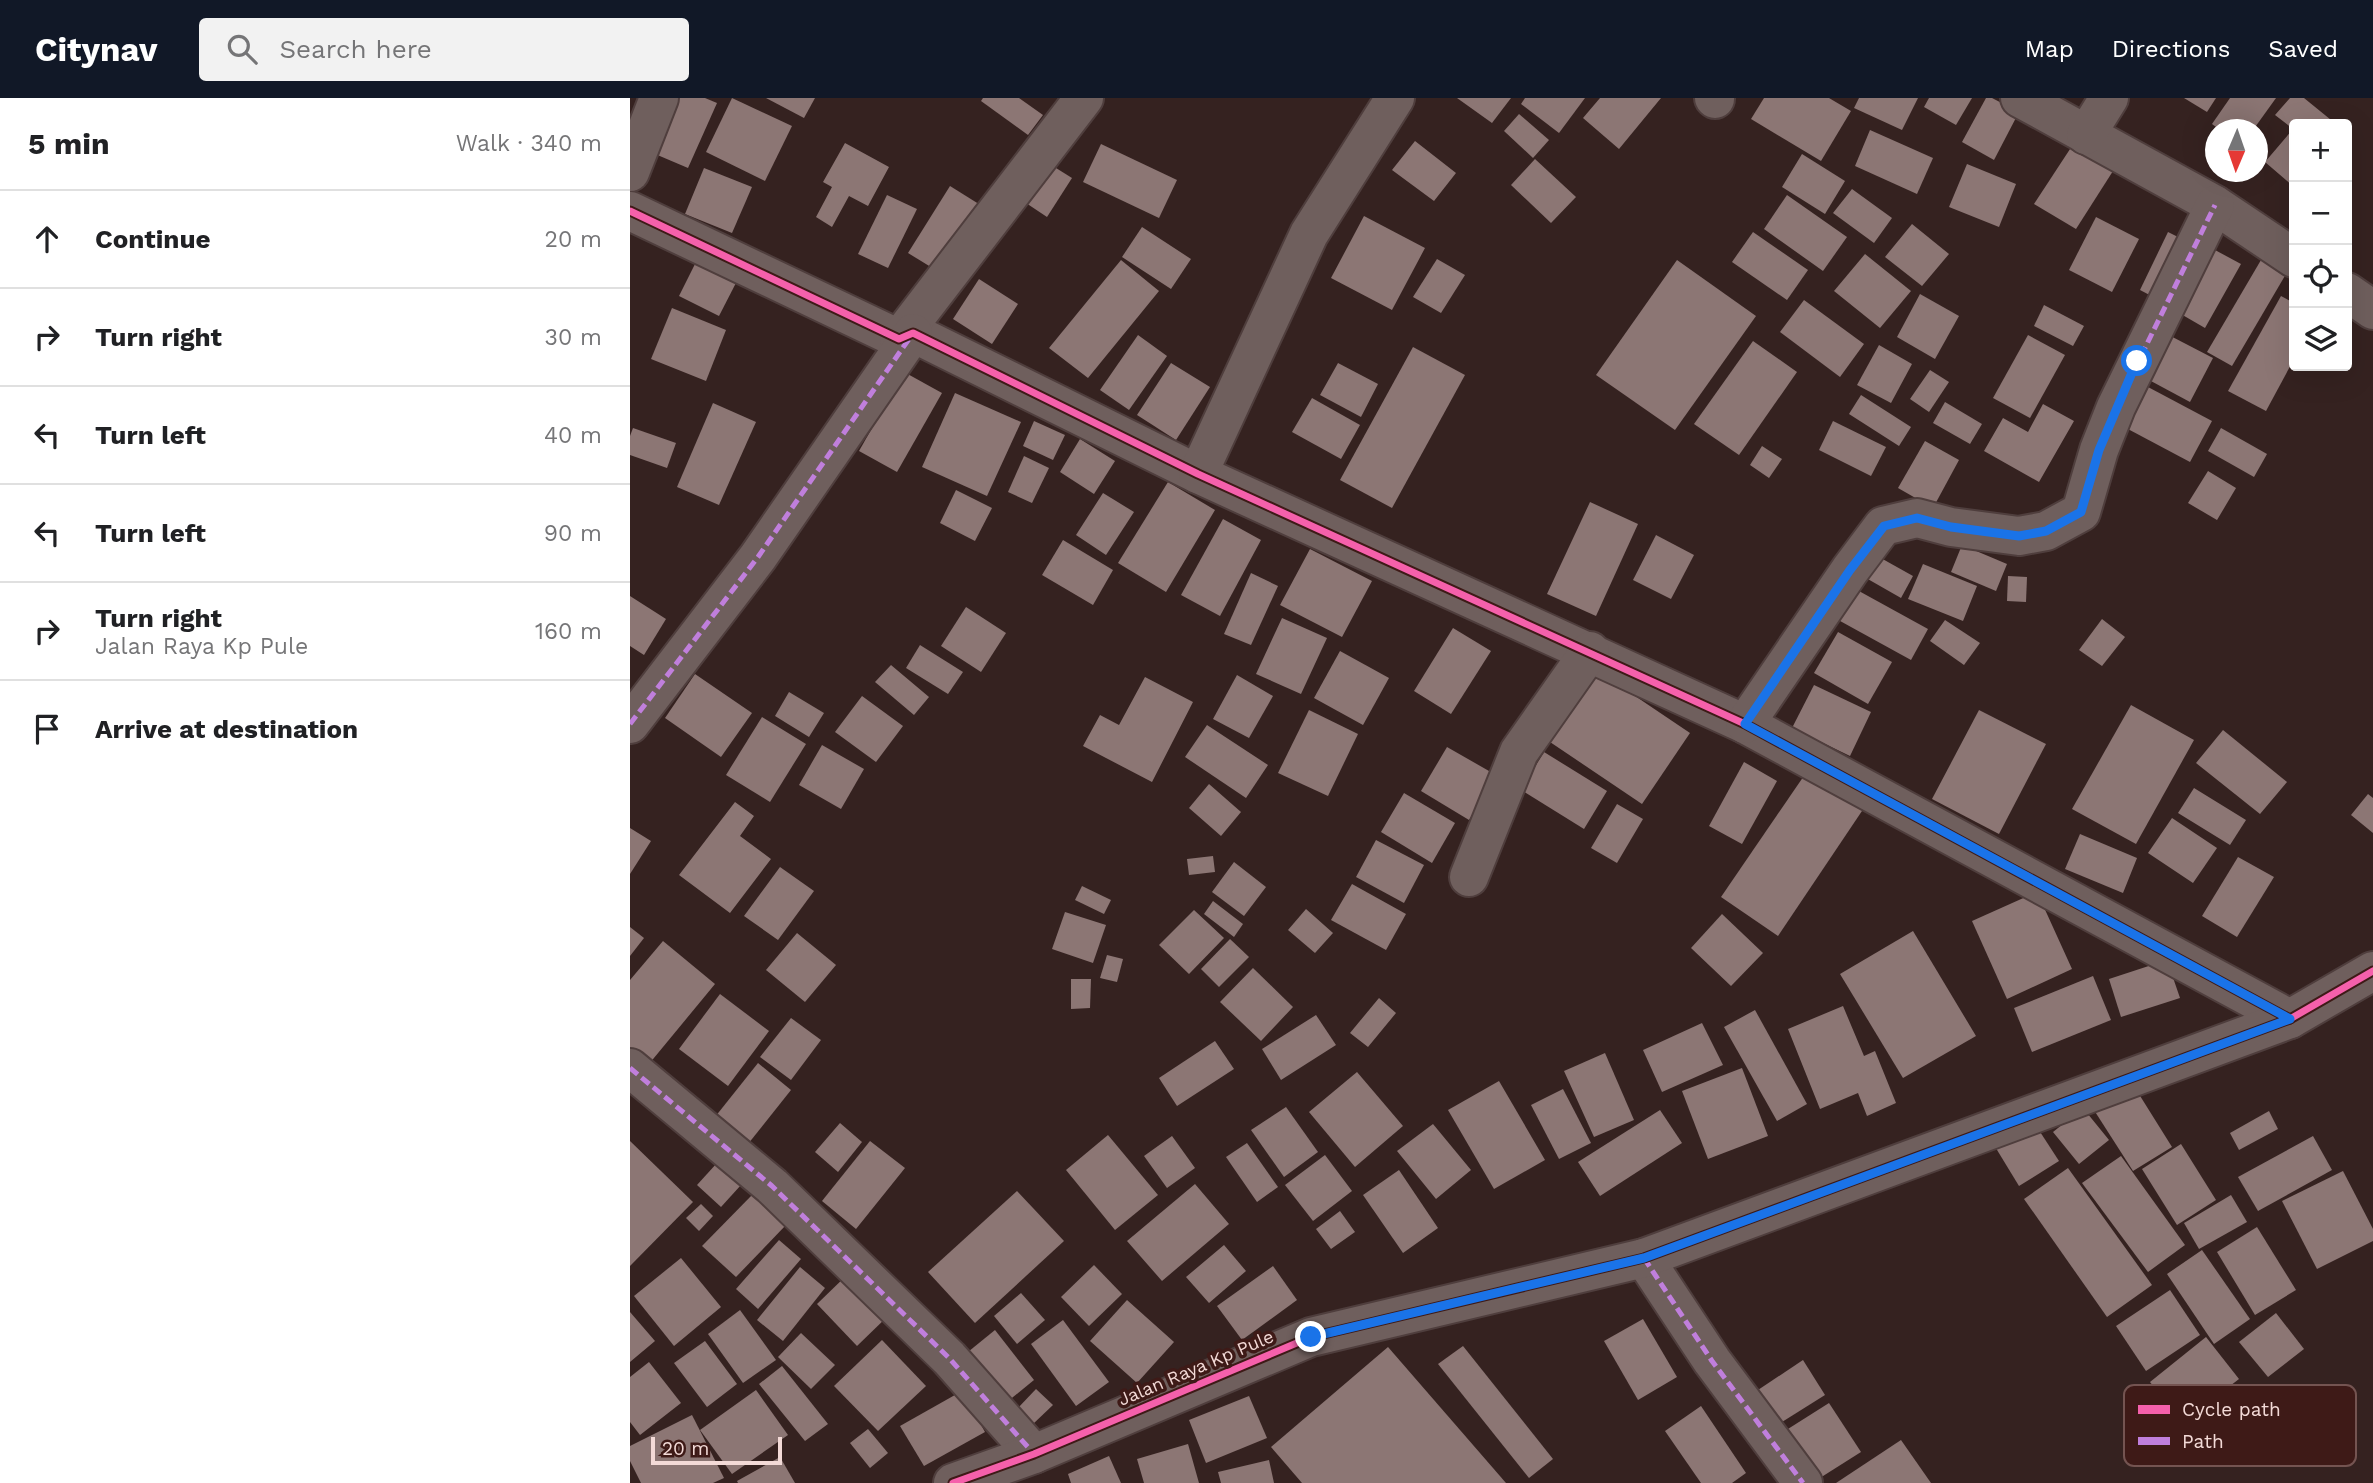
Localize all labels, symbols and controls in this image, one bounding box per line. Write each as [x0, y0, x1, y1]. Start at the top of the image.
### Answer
search box [199, 18, 689, 81]
text: Citynav [35, 30, 157, 69]
icon: search [223, 30, 261, 68]
text: Search here [279, 34, 432, 64]
text: Map [2025, 35, 2074, 63]
text: Directions [2112, 35, 2230, 63]
text: Saved [2268, 35, 2338, 63]
north arrow [2205, 119, 2268, 182]
map controls [2289, 119, 2352, 371]
button: + [2289, 119, 2352, 182]
text: 5 min [28, 126, 110, 161]
text: Walk · 340 m [456, 130, 602, 157]
button: − [2289, 182, 2352, 245]
icon: ahead [28, 220, 66, 258]
text: Continue [95, 224, 211, 254]
text: 20 m [545, 226, 602, 253]
button: locate [2289, 245, 2352, 308]
button: layers [2289, 308, 2352, 371]
icon: right [28, 318, 66, 356]
text: Turn right [95, 322, 222, 352]
text: 30 m [545, 324, 602, 351]
route start [2121, 345, 2152, 376]
icon: left [28, 416, 66, 454]
text: Turn left [95, 420, 206, 450]
text: 40 m [544, 422, 602, 449]
icon: left [28, 514, 66, 552]
text: Turn left [95, 518, 206, 548]
text: 90 m [544, 520, 602, 547]
text: Turn right [95, 603, 222, 633]
icon: right [28, 612, 66, 650]
text: 160 m [535, 618, 602, 645]
text: Jalan Raya Kp Pule [95, 633, 308, 660]
icon: arrive [28, 710, 66, 748]
text: Arrive at destination [95, 714, 358, 744]
route end [1295, 1321, 1326, 1352]
street label: Jalan Raya Kp Pule [1115, 1325, 1277, 1410]
legend [2124, 1385, 2356, 1466]
text: Cycle path [2182, 1398, 2281, 1421]
text: Path [2182, 1430, 2224, 1453]
scale bar [651, 1434, 782, 1466]
text: 20 m [662, 1437, 709, 1460]

